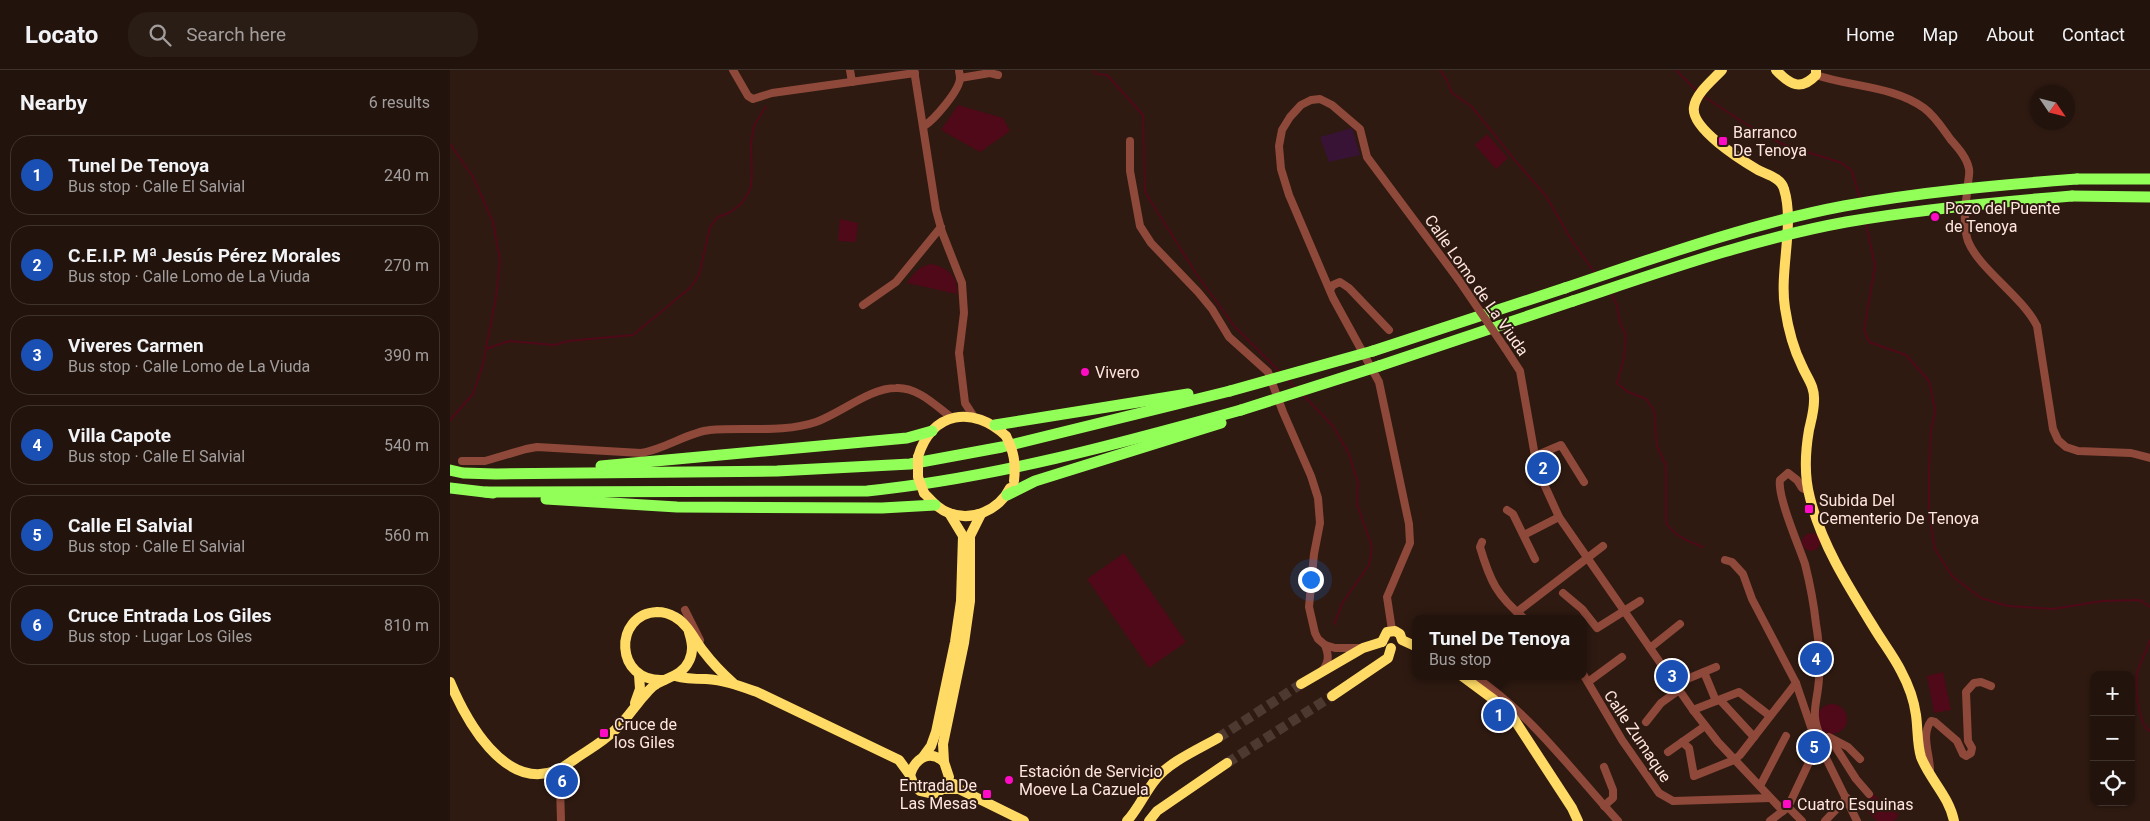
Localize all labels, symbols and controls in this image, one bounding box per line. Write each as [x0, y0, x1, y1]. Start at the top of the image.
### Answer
search box [128, 12, 478, 57]
text: Locato [25, 21, 98, 49]
icon: search [146, 21, 174, 49]
text: Search here [186, 23, 286, 46]
text: Home [1846, 24, 1895, 45]
text: Map [1923, 24, 1958, 45]
text: About [1986, 24, 2034, 45]
text: Contact [2062, 24, 2125, 45]
north arrow [2030, 85, 2075, 130]
text: Nearby [20, 91, 87, 115]
text: 6 results [369, 93, 430, 112]
place label: Barranco De Tenoya [1733, 123, 1807, 160]
marker: Barranco De Tenoya [1717, 135, 1729, 147]
text: Tunel De Tenoya [68, 154, 209, 177]
text: 1 [32, 166, 42, 185]
text: 240 m [384, 166, 429, 185]
text: Bus stop · Calle El Salvial [68, 177, 245, 196]
place label: Pozo del Puente de Tenoya [1945, 199, 2060, 236]
street label: Calle Lomo de La Viuda [1421, 211, 1532, 359]
marker: Pozo del Puente de Tenoya [1929, 211, 1941, 223]
text: C.E.I.P. Mª Jesús Pérez Morales [68, 244, 341, 267]
text: 2 [32, 256, 42, 275]
text: 270 m [384, 256, 429, 275]
text: Bus stop · Calle Lomo de La Viuda [68, 267, 310, 286]
text: Viveres Carmen [68, 334, 204, 357]
text: 3 [32, 346, 42, 365]
text: 390 m [384, 346, 429, 365]
text: Bus stop · Calle Lomo de La Viuda [68, 357, 310, 376]
place label: Vivero [1095, 363, 1140, 382]
marker: Vivero [1079, 366, 1091, 378]
text: Villa Capote [68, 424, 171, 447]
text: 4 [32, 436, 42, 455]
text: 540 m [384, 436, 429, 455]
text: Bus stop · Calle El Salvial [68, 447, 245, 466]
pin: 2 [1527, 449, 1559, 487]
place label: Subida Del Cementerio De Tenoya [1819, 491, 1979, 528]
marker: Subida Del Cementerio De Tenoya [1803, 503, 1815, 515]
text: Calle El Salvial [68, 514, 193, 537]
text: 5 [32, 526, 42, 545]
text: 560 m [384, 526, 429, 545]
text: Bus stop · Calle El Salvial [68, 537, 245, 556]
your location [1298, 567, 1324, 593]
text: Cruce Entrada Los Giles [68, 604, 272, 627]
popup [1412, 615, 1587, 680]
text: 6 [32, 616, 42, 635]
text: 810 m [384, 616, 429, 635]
text: Bus stop · Lugar Los Giles [68, 627, 252, 646]
text: Tunel De Tenoya [1429, 627, 1570, 650]
pin: 4 [1800, 640, 1832, 678]
text: Bus stop [1429, 650, 1491, 669]
pin: 3 [1656, 657, 1688, 695]
map controls [2090, 671, 2135, 806]
button: + [2090, 671, 2135, 716]
street label: Calle Zumaque [1600, 687, 1675, 786]
pin: 1 [1483, 696, 1515, 734]
place label: Cruce de los Giles [614, 715, 677, 752]
button: − [2090, 716, 2135, 761]
marker: Cruce de los Giles [598, 727, 610, 739]
pin: 5 [1798, 728, 1830, 766]
button: locate [2090, 761, 2135, 806]
pin: 6 [546, 762, 578, 800]
place label: Estación de Servicio Moeve La Cazuela [1019, 762, 1163, 799]
marker: Estación de Servicio Moeve La Cazuela [1003, 774, 1015, 786]
place label: Entrada De Las Mesas [899, 776, 977, 813]
marker: Entrada De Las Mesas [981, 788, 993, 800]
place label: Cuatro Esquinas [1797, 795, 1913, 814]
marker: Cuatro Esquinas [1781, 798, 1793, 810]

